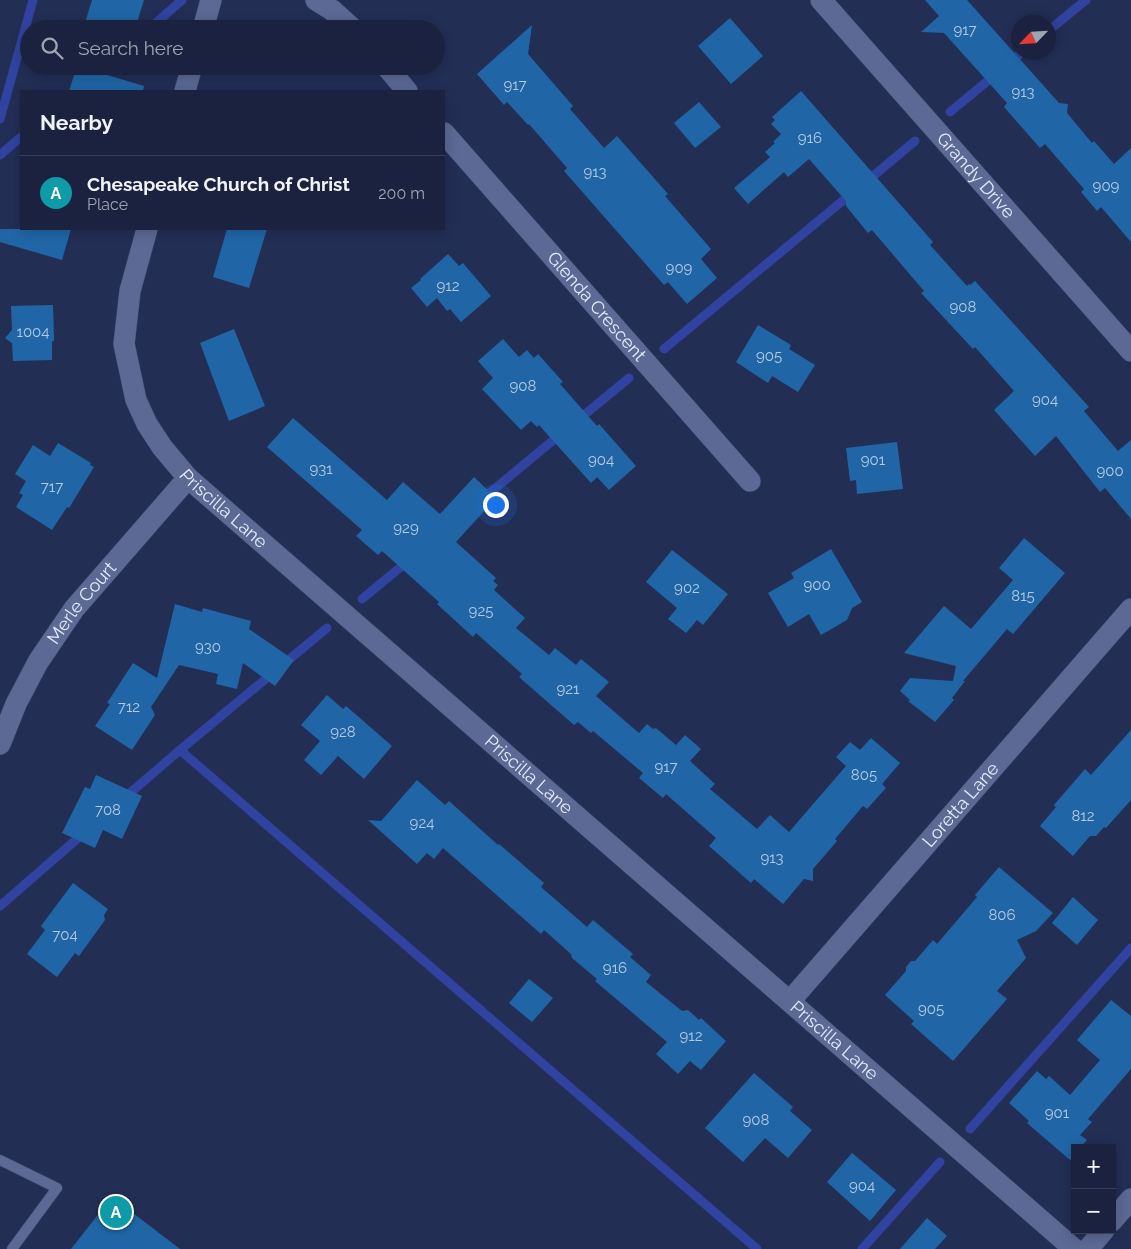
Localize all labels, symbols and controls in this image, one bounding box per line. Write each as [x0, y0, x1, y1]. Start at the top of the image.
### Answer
north arrow [1011, 15, 1056, 60]
search box [20, 20, 445, 75]
house number: 917 [953, 21, 977, 39]
icon: search [38, 34, 66, 62]
text: Search here [78, 37, 184, 59]
house number: 917 [503, 76, 527, 94]
house number: 913 [1011, 83, 1035, 101]
text: Nearby [40, 110, 113, 135]
street label: Grandy Drive [933, 128, 1020, 223]
house number: 916 [798, 129, 822, 147]
house number: 913 [583, 163, 607, 181]
text: Chesapeake Church of Christ [87, 173, 350, 195]
house number: 909 [1093, 177, 1120, 195]
text: A [51, 184, 61, 203]
text: 200 m [378, 184, 425, 203]
text: Place [87, 195, 128, 214]
street label: Glenda Crescent [543, 247, 651, 365]
house number: 909 [666, 259, 693, 277]
house number: 912 [436, 277, 460, 295]
house number: 908 [950, 298, 977, 316]
house number: 1004 [17, 323, 49, 341]
house number: 905 [756, 347, 782, 365]
house number: 908 [510, 377, 537, 395]
house number: 904 [1032, 391, 1058, 409]
house number: 904 [588, 451, 614, 469]
house number: 901 [861, 451, 886, 469]
house number: 931 [309, 460, 333, 478]
house number: 900 [1096, 462, 1124, 480]
street label: Priscilla Lane [175, 465, 272, 553]
house number: 717 [41, 478, 63, 496]
your location [483, 492, 509, 518]
house number: 929 [393, 519, 419, 537]
street label: Merle Court [42, 557, 120, 648]
house number: 900 [803, 576, 831, 594]
house number: 902 [674, 579, 700, 597]
house number: 815 [1011, 587, 1035, 605]
house number: 925 [469, 602, 493, 620]
house number: 930 [195, 638, 221, 656]
house number: 921 [556, 680, 580, 698]
house number: 712 [118, 698, 140, 716]
house number: 928 [330, 723, 356, 741]
street label: Priscilla Lane [481, 730, 578, 818]
house number: 917 [654, 758, 678, 776]
street label: Loretta Lane [918, 758, 1003, 851]
house number: 805 [851, 766, 877, 784]
house number: 708 [95, 801, 121, 819]
house number: 812 [1071, 807, 1095, 825]
house number: 924 [410, 814, 434, 832]
house number: 913 [760, 849, 784, 867]
house number: 806 [988, 906, 1016, 924]
house number: 704 [52, 926, 78, 944]
house number: 916 [603, 959, 627, 977]
street label: Priscilla Lane [786, 996, 883, 1084]
house number: 905 [918, 1000, 944, 1018]
house number: 912 [679, 1027, 703, 1045]
house number: 901 [1045, 1104, 1070, 1122]
house number: 908 [743, 1111, 770, 1129]
map controls [1071, 1144, 1116, 1234]
button: + [1071, 1144, 1116, 1189]
house number: 904 [849, 1177, 875, 1195]
button: − [1071, 1189, 1116, 1234]
pin: A [100, 1193, 132, 1231]

